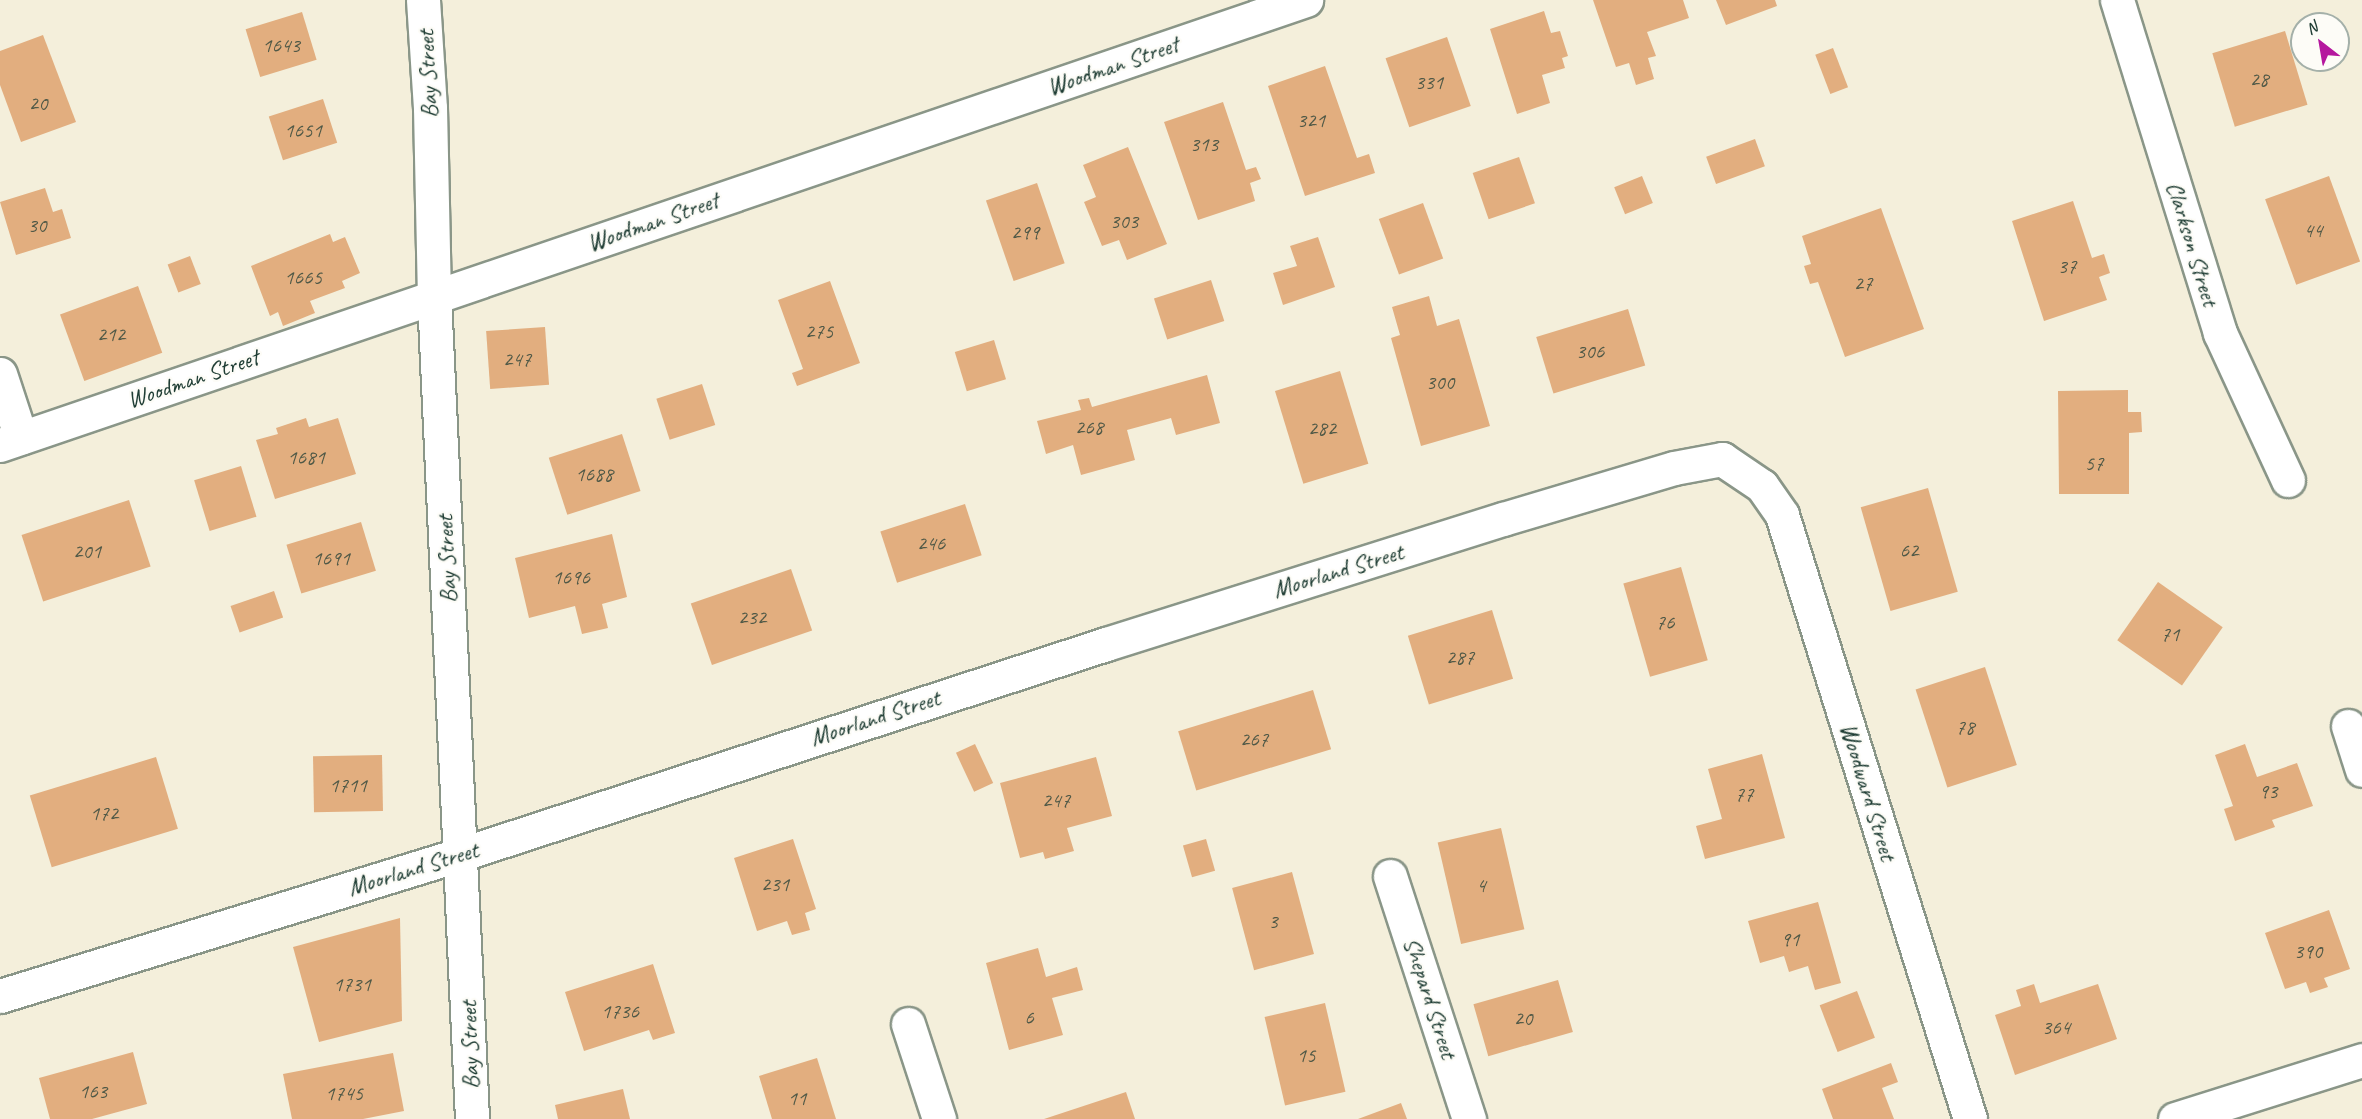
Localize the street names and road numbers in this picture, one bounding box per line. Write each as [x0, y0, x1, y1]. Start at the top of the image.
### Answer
street label: Bay Street [411, 29, 445, 119]
street label: Woodman Street [1044, 30, 1182, 102]
street label: Clarkson Street [2159, 178, 2225, 310]
street label: Woodman Street [584, 186, 722, 258]
street label: Woodman Street [124, 343, 262, 415]
street label: Bay Street [430, 514, 464, 604]
street label: Moorland Street [1269, 537, 1407, 605]
street label: Moorland Street [806, 683, 944, 753]
street label: Woodward Street [1833, 720, 1903, 864]
street label: Moorland Street [344, 835, 482, 903]
street label: Shepard Street [1397, 934, 1463, 1062]
street label: Bay Street [454, 1000, 486, 1090]

